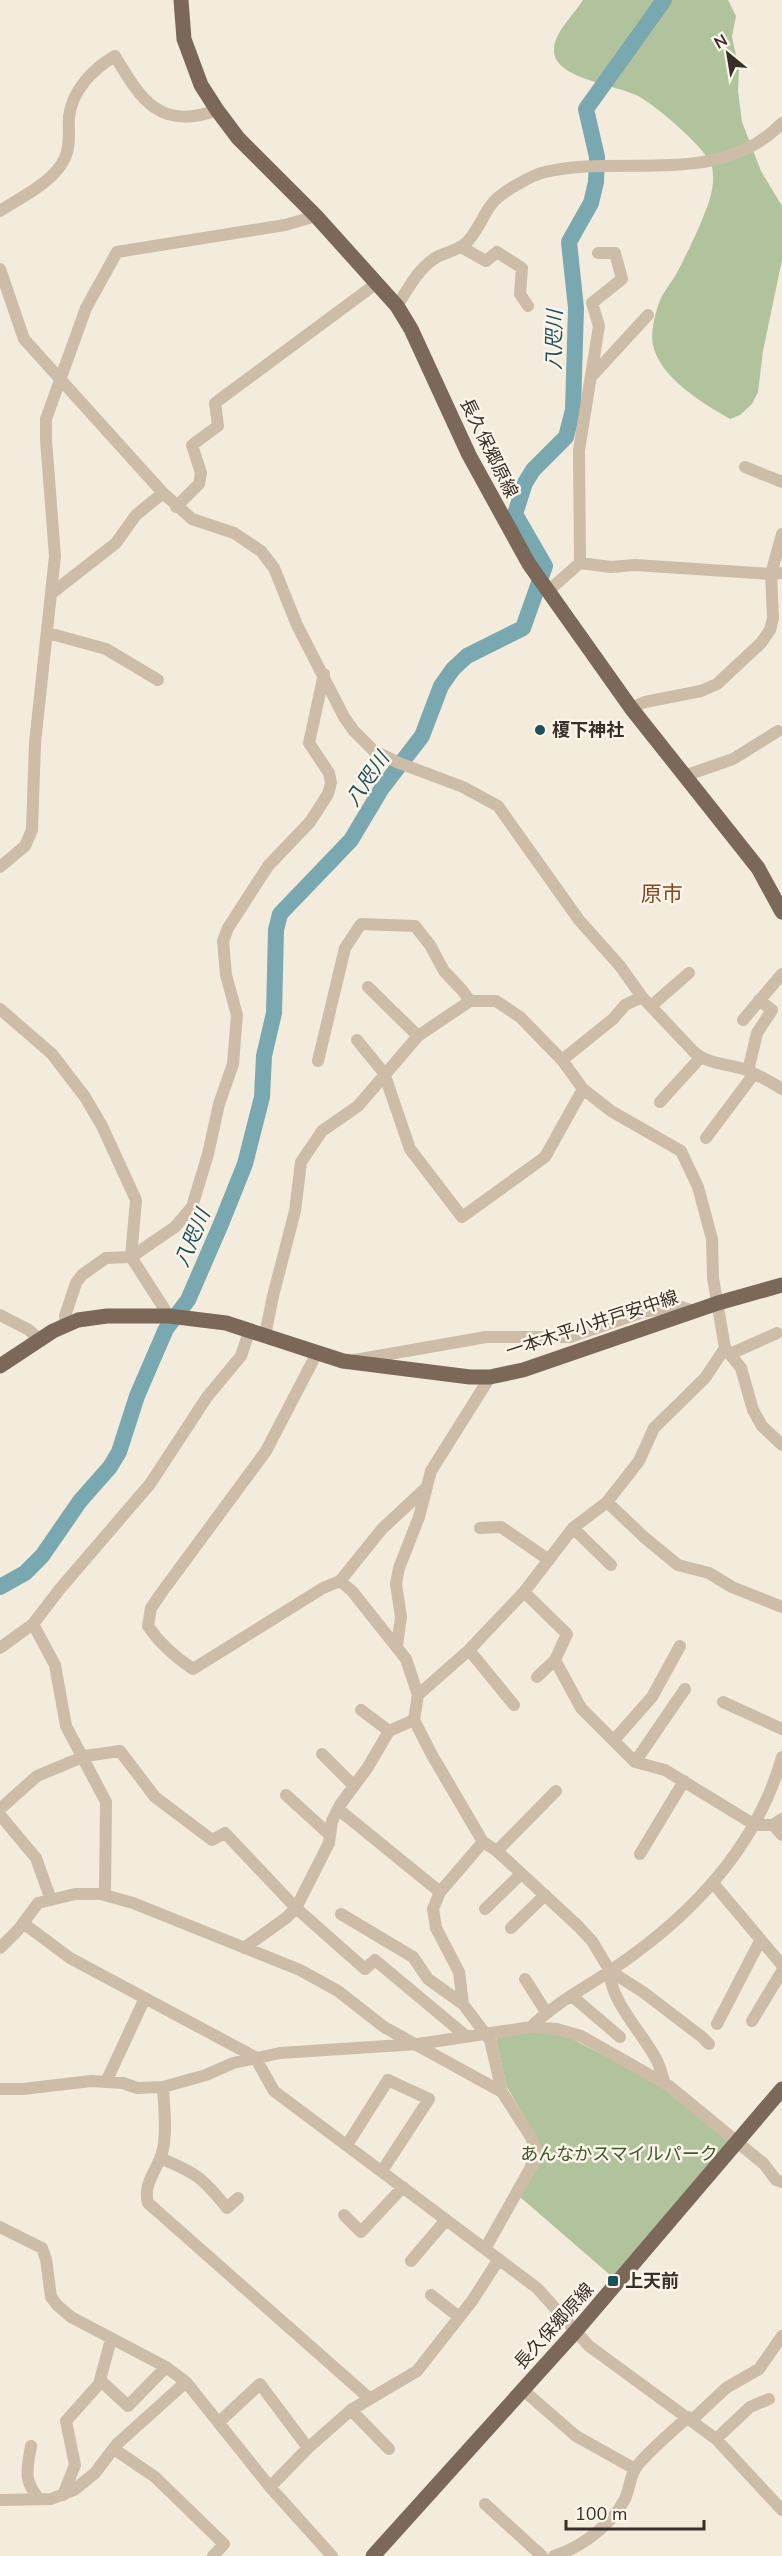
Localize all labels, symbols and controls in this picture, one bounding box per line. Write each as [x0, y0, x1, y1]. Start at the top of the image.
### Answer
north arrow [698, 24, 758, 84]
text: N [710, 29, 732, 54]
water label: 八咫川 [540, 308, 569, 370]
street label: 長久保郷原線 [455, 394, 523, 502]
place label: 榎下神社 [552, 718, 624, 742]
marker: 榎下神社 [533, 723, 547, 737]
water label: 八咫川 [339, 745, 397, 812]
district label: 原市 [641, 880, 683, 908]
water label: 八咫川 [168, 1203, 217, 1271]
street label: 一本木平小井戸安中線 [503, 1285, 681, 1363]
park label: あんなかスマイルパーク [520, 2142, 718, 2166]
place label: 上天前 [625, 2269, 679, 2293]
marker: 上天前 [606, 2274, 620, 2288]
street label: 長久保郷原線 [509, 2278, 599, 2374]
scale bar [566, 2493, 704, 2531]
text: 100 m [575, 2502, 627, 2526]

